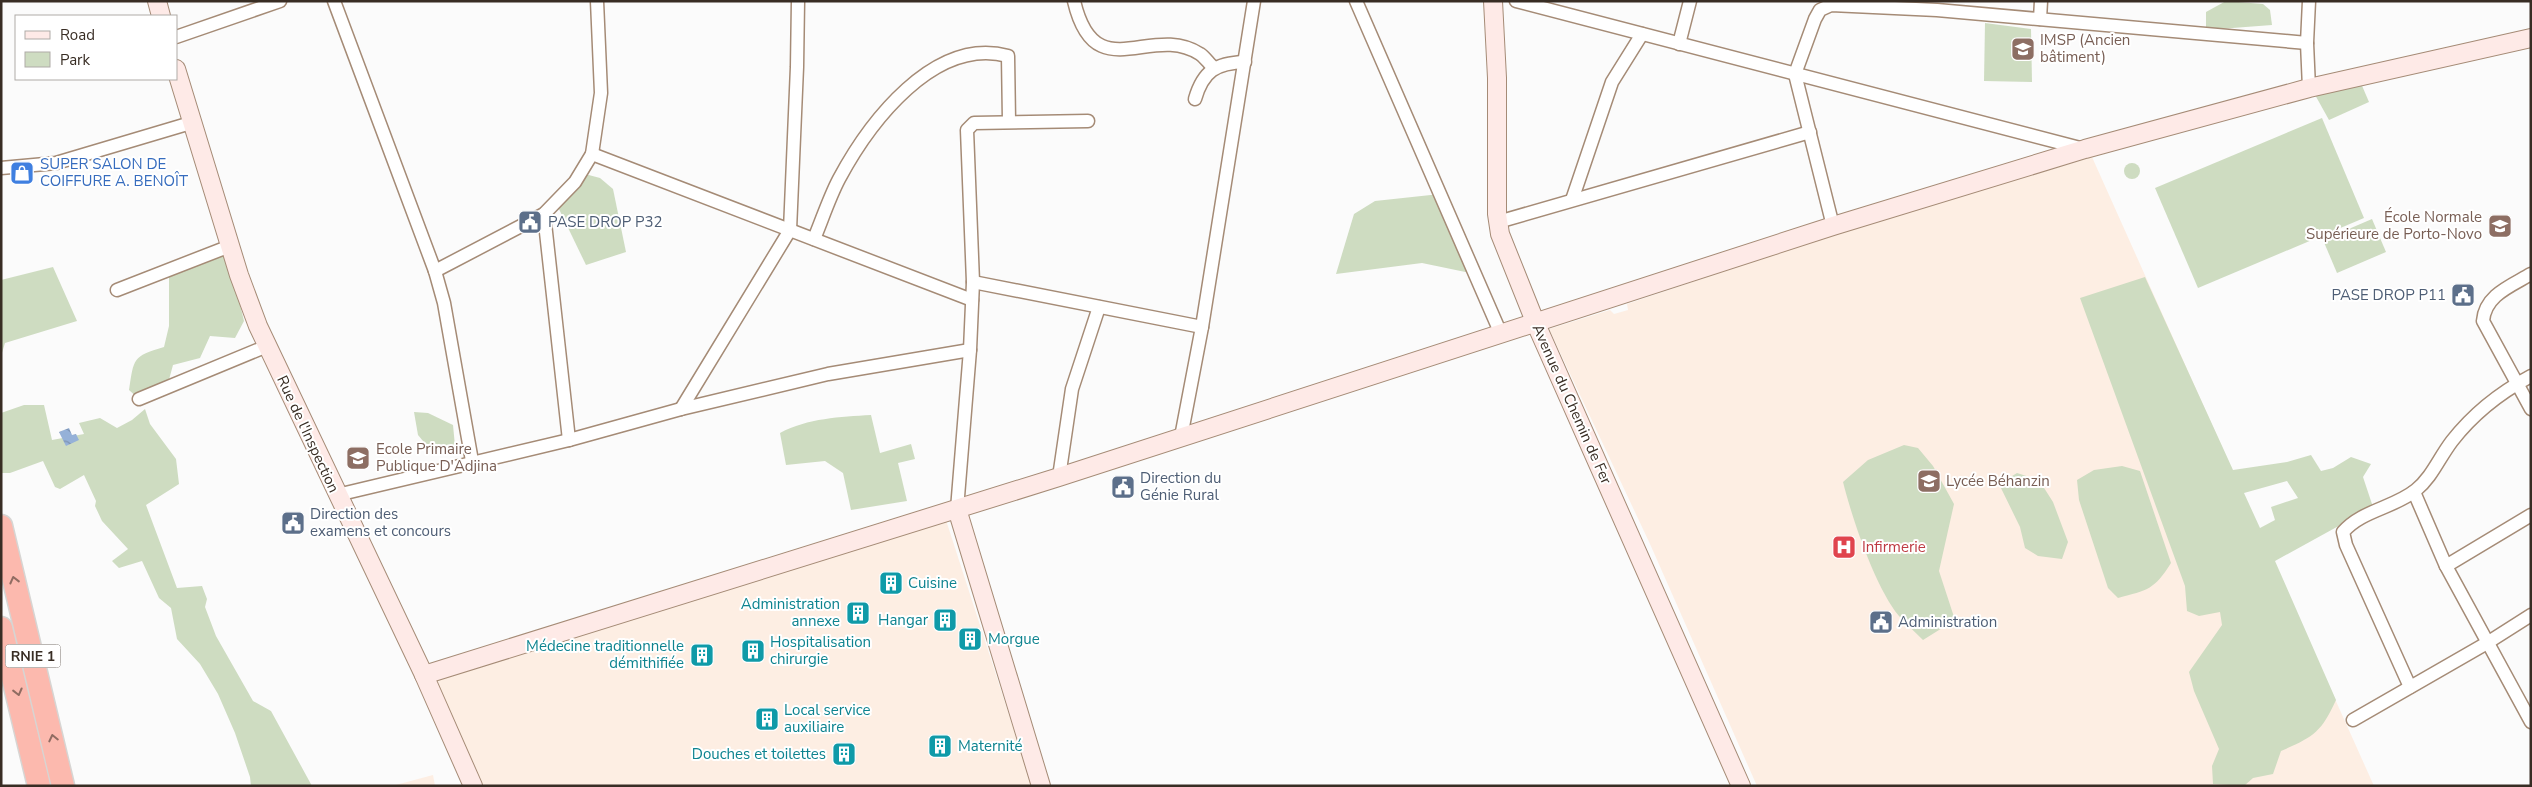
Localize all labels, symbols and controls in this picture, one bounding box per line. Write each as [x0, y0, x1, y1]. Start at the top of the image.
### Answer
legend [15, 15, 178, 80]
text: Road [60, 25, 95, 45]
place label: IMSP (Ancien bâtiment) [2040, 30, 2130, 67]
school or university icon: IMSP (Ancien bâtiment) [2010, 36, 2036, 62]
text: Park [60, 50, 90, 70]
place label: SUPER SALON DE COIFFURE A. BENOÎT [40, 154, 188, 191]
shop icon: SUPER SALON DE COIFFURE A. BENOÎT [9, 160, 35, 186]
place label: École Normale Supérieure de Porto-Novo [2306, 207, 2482, 244]
public building icon: PASE DROP P32 [517, 209, 543, 235]
place label: PASE DROP P32 [548, 212, 663, 232]
school or university icon: École Normale Supérieure de Porto-Novo [2487, 213, 2513, 239]
public building icon: PASE DROP P11 [2450, 282, 2476, 308]
place label: PASE DROP P11 [2331, 285, 2446, 305]
street label: Avenue du Chemin de Fer [1528, 321, 1617, 488]
street label: Rue de l'Inspection [272, 372, 344, 496]
place label: Ecole Primaire Publique D'Adjina [376, 439, 497, 476]
school or university icon: Ecole Primaire Publique D'Adjina [345, 445, 371, 471]
place label: Direction du Génie Rural [1140, 468, 1221, 505]
school or university icon: Lycée Béhanzin [1916, 468, 1942, 494]
place label: Lycée Béhanzin [1946, 471, 2050, 491]
public building icon: Direction du Génie Rural [1110, 474, 1136, 500]
place label: Direction des examens et concours [310, 504, 451, 541]
public building icon: Direction des examens et concours [280, 510, 306, 536]
hospital icon: Infirmerie [1831, 534, 1857, 560]
place label: Infirmerie [1862, 537, 1926, 557]
building icon: Cuisine [878, 570, 904, 596]
place label: Cuisine [908, 573, 957, 593]
one-way arrow [9, 576, 20, 585]
place label: Administration annexe [741, 594, 840, 631]
building icon: Administration annexe [845, 600, 871, 626]
building icon: Hangar [932, 607, 958, 633]
public building icon: Administration [1868, 609, 1894, 635]
place label: Hangar [878, 610, 929, 630]
place label: Administration [1898, 612, 1997, 632]
building icon: Morgue [957, 626, 983, 652]
place label: Morgue [988, 629, 1040, 649]
place label: Hospitalisation chirurgie [770, 632, 871, 669]
place label: Médecine traditionnelle démithifiée [526, 636, 684, 673]
building icon: Hospitalisation chirurgie [740, 638, 766, 664]
building icon: Médecine traditionnelle démithifiée [689, 642, 715, 668]
road number: RNIE 1 [5, 644, 60, 668]
one-way arrow [12, 687, 22, 695]
place label: Local service auxiliaire [784, 700, 871, 737]
building icon: Local service auxiliaire [754, 706, 780, 732]
building icon: Maternité [927, 733, 953, 759]
one-way arrow [48, 734, 59, 743]
place label: Maternité [958, 736, 1022, 756]
building icon: Douches et toilettes [831, 741, 857, 767]
place label: Douches et toilettes [692, 744, 826, 764]

